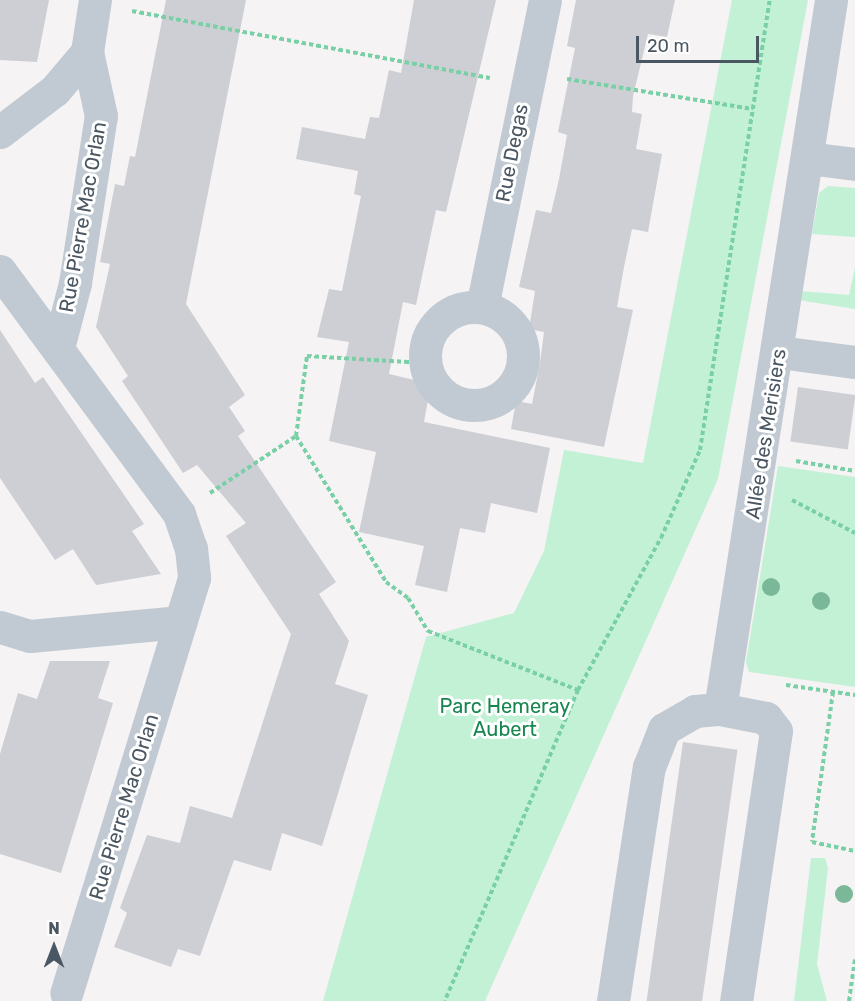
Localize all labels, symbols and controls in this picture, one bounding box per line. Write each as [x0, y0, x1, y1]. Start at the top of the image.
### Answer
scale bar [639, 24, 762, 62]
text: 20 m [647, 35, 689, 57]
street label: Rue Degas [491, 102, 533, 204]
street label: Rue Pierre Mac Orlan [54, 120, 112, 314]
street label: Allée des Merisiers [741, 347, 791, 521]
park label: Parc Hemeray Aubert [440, 694, 570, 741]
street label: Rue Pierre Mac Orlan [84, 711, 164, 903]
north arrow [24, 917, 84, 977]
text: N [48, 919, 60, 938]

